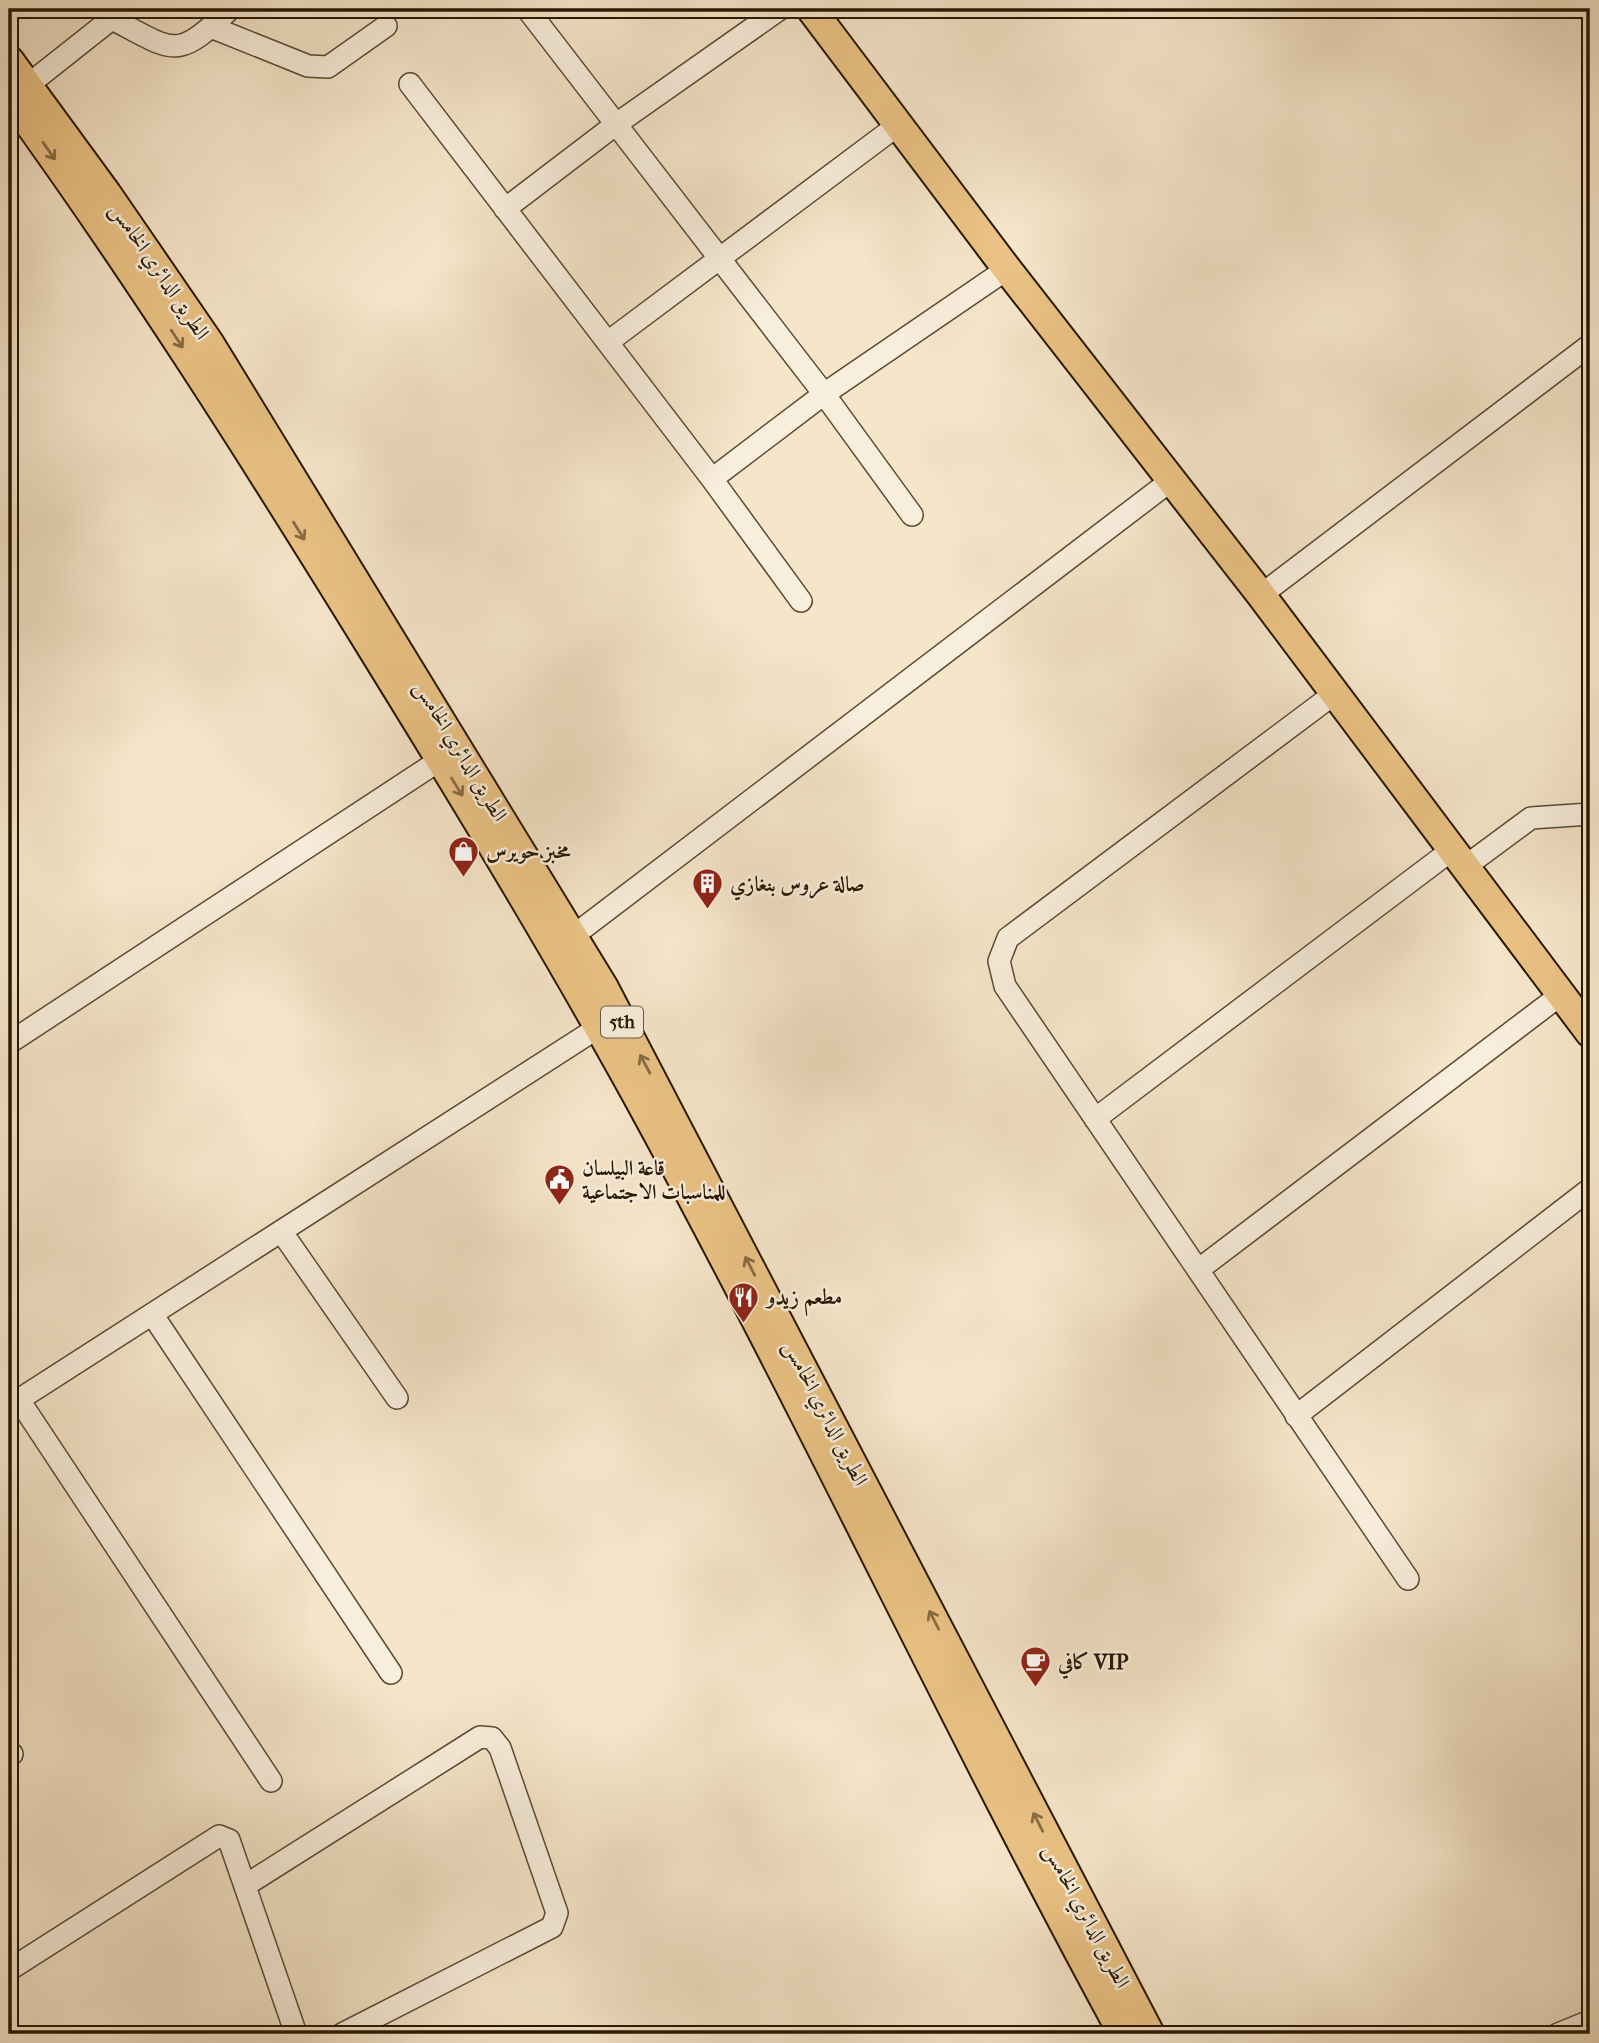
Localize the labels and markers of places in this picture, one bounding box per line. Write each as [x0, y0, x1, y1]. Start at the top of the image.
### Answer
shop icon: مخبز حويرس [446, 834, 480, 878]
place label: مخبز حويرس [486, 839, 572, 864]
building icon: صالة عروس بنغازي [690, 867, 724, 911]
place label: صالة عروس بنغازي [730, 872, 865, 901]
place label: قاعة البيلسان للمناسبات الاجتماعية [582, 1156, 726, 1205]
public building icon: قاعة البيلسان للمناسبات الاجتماعية [542, 1163, 576, 1207]
restaurant icon: مطعم زيدو [727, 1280, 761, 1324]
place label: مطعم زيدو [765, 1285, 842, 1316]
cafe icon: كافي VIP [1018, 1645, 1052, 1689]
place label: كافي VIP [1057, 1650, 1129, 1680]

